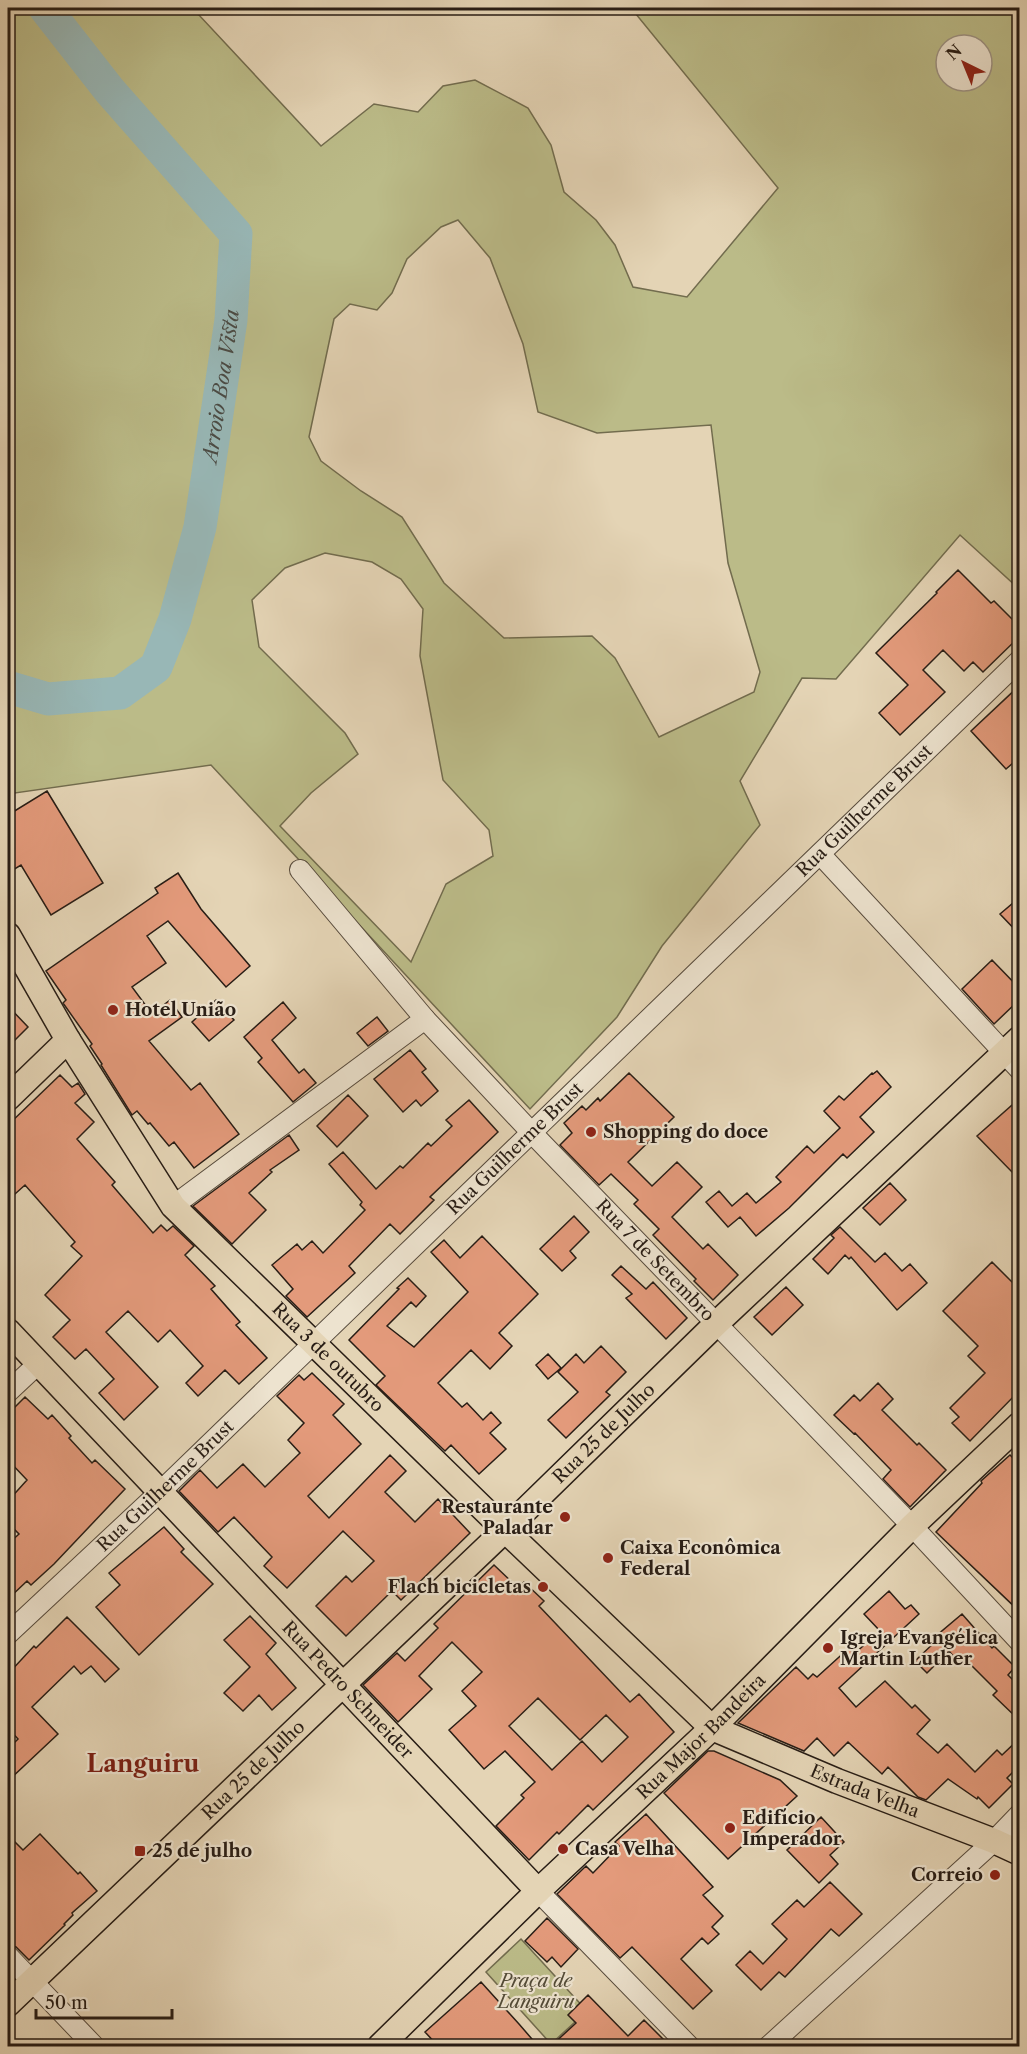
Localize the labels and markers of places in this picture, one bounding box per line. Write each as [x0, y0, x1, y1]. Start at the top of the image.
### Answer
place label: Hotel União [125, 999, 236, 1021]
marker: Hotel União [106, 1003, 120, 1017]
place label: Shopping do doce [603, 1121, 768, 1143]
marker: Shopping do doce [584, 1125, 598, 1139]
place label: Restaurante Paladar [441, 1496, 553, 1539]
marker: Restaurante Paladar [558, 1510, 572, 1524]
place label: Caixa Econômica Federal [620, 1537, 781, 1580]
marker: Caixa Econômica Federal [601, 1551, 615, 1565]
place label: Flach bicicletas [388, 1576, 531, 1598]
marker: Flach bicicletas [536, 1580, 550, 1594]
place label: Igreja Evangélica Martin Luther [840, 1627, 999, 1670]
marker: Igreja Evangélica Martin Luther [821, 1641, 835, 1655]
place label: Edifício Imperador [742, 1807, 842, 1850]
marker: Edifício Imperador [723, 1821, 737, 1835]
place label: Casa Velha [575, 1838, 675, 1860]
place label: 25 de julho [152, 1840, 252, 1862]
marker: Casa Velha [556, 1842, 570, 1856]
marker: 25 de julho [133, 1844, 147, 1858]
place label: Correio [911, 1864, 983, 1886]
marker: Correio [988, 1868, 1002, 1882]

